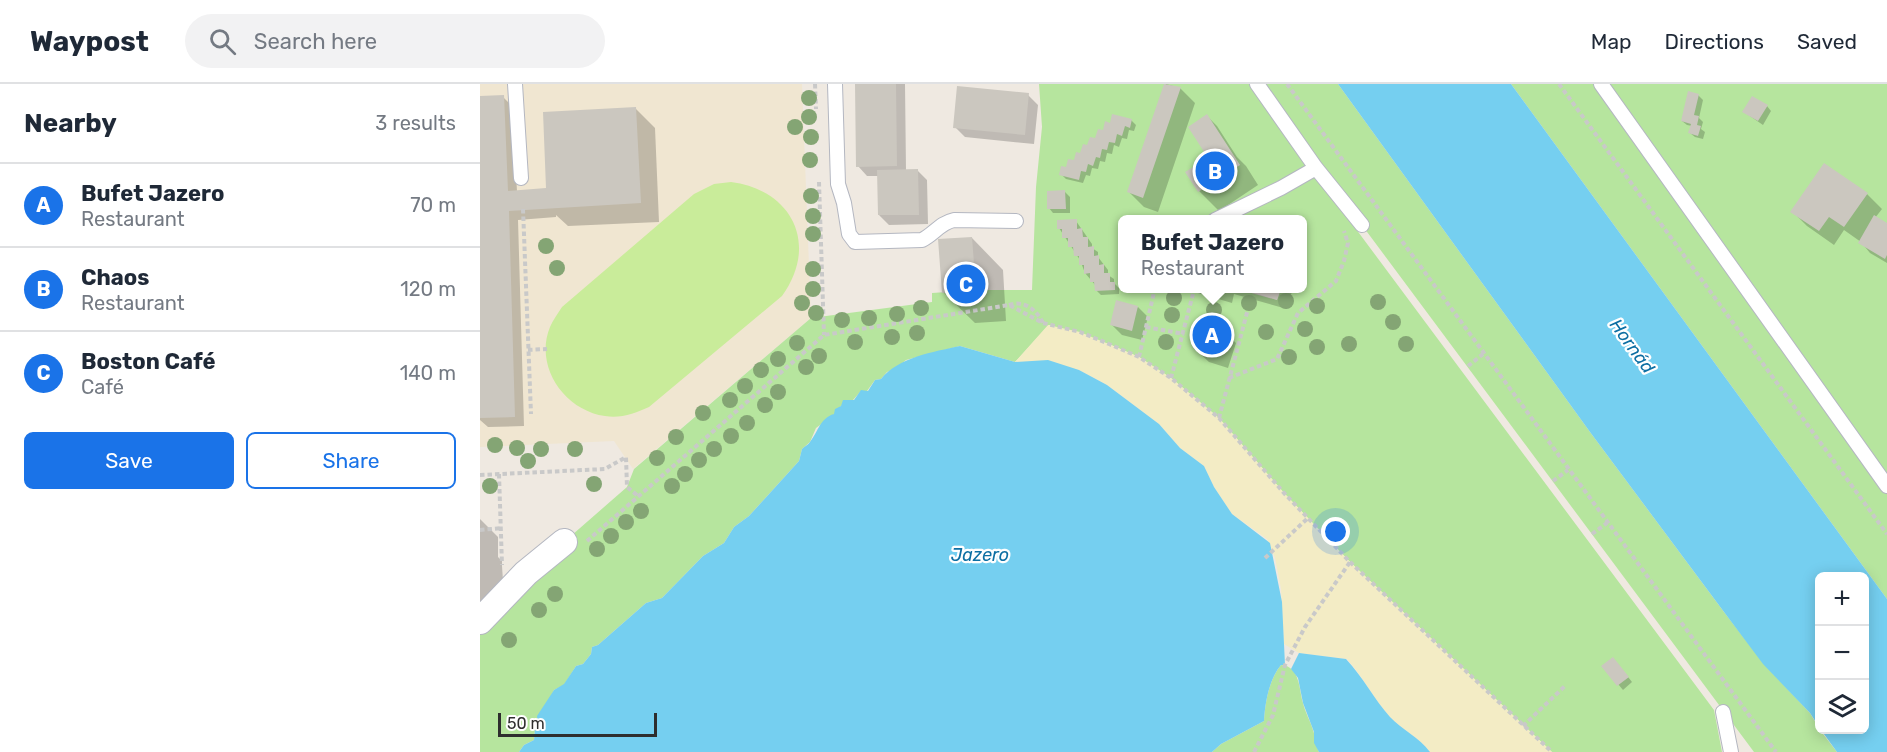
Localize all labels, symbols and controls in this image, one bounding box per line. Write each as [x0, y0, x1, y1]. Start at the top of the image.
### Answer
search box [185, 14, 605, 68]
text: Waypost [30, 25, 149, 58]
icon: search [206, 25, 239, 58]
text: Search here [254, 28, 377, 55]
text: Map [1591, 29, 1632, 54]
text: Directions [1665, 29, 1764, 54]
text: Saved [1797, 29, 1857, 54]
text: Nearby [24, 108, 117, 139]
text: 3 results [375, 111, 456, 135]
pin: B [1196, 148, 1234, 194]
text: Bufet Jazero [81, 180, 224, 207]
text: A [36, 193, 51, 217]
text: 70 m [410, 193, 456, 217]
text: Restaurant [81, 207, 185, 231]
popup [1118, 215, 1307, 293]
text: Bufet Jazero [1141, 229, 1284, 256]
text: Restaurant [1141, 256, 1244, 280]
pin: C [946, 262, 986, 306]
text: Chaos [81, 264, 149, 291]
text: B [36, 277, 51, 301]
text: 120 m [400, 277, 456, 301]
text: Restaurant [81, 291, 185, 315]
pin: A [1192, 312, 1232, 358]
water label: Hornád [1605, 314, 1659, 378]
text: Boston Café [81, 348, 216, 375]
text: C [36, 361, 51, 385]
text: 140 m [400, 361, 456, 385]
text: Café [81, 375, 124, 399]
button: Save [24, 432, 234, 489]
button: Share [246, 432, 456, 489]
your location [1321, 517, 1350, 546]
water label: Jazero [951, 544, 1009, 566]
map controls [1815, 572, 1869, 734]
button: + [1815, 572, 1869, 626]
button: − [1815, 626, 1869, 680]
button: layers [1815, 680, 1869, 734]
scale bar [498, 710, 657, 738]
text: 50 m [507, 714, 545, 733]

